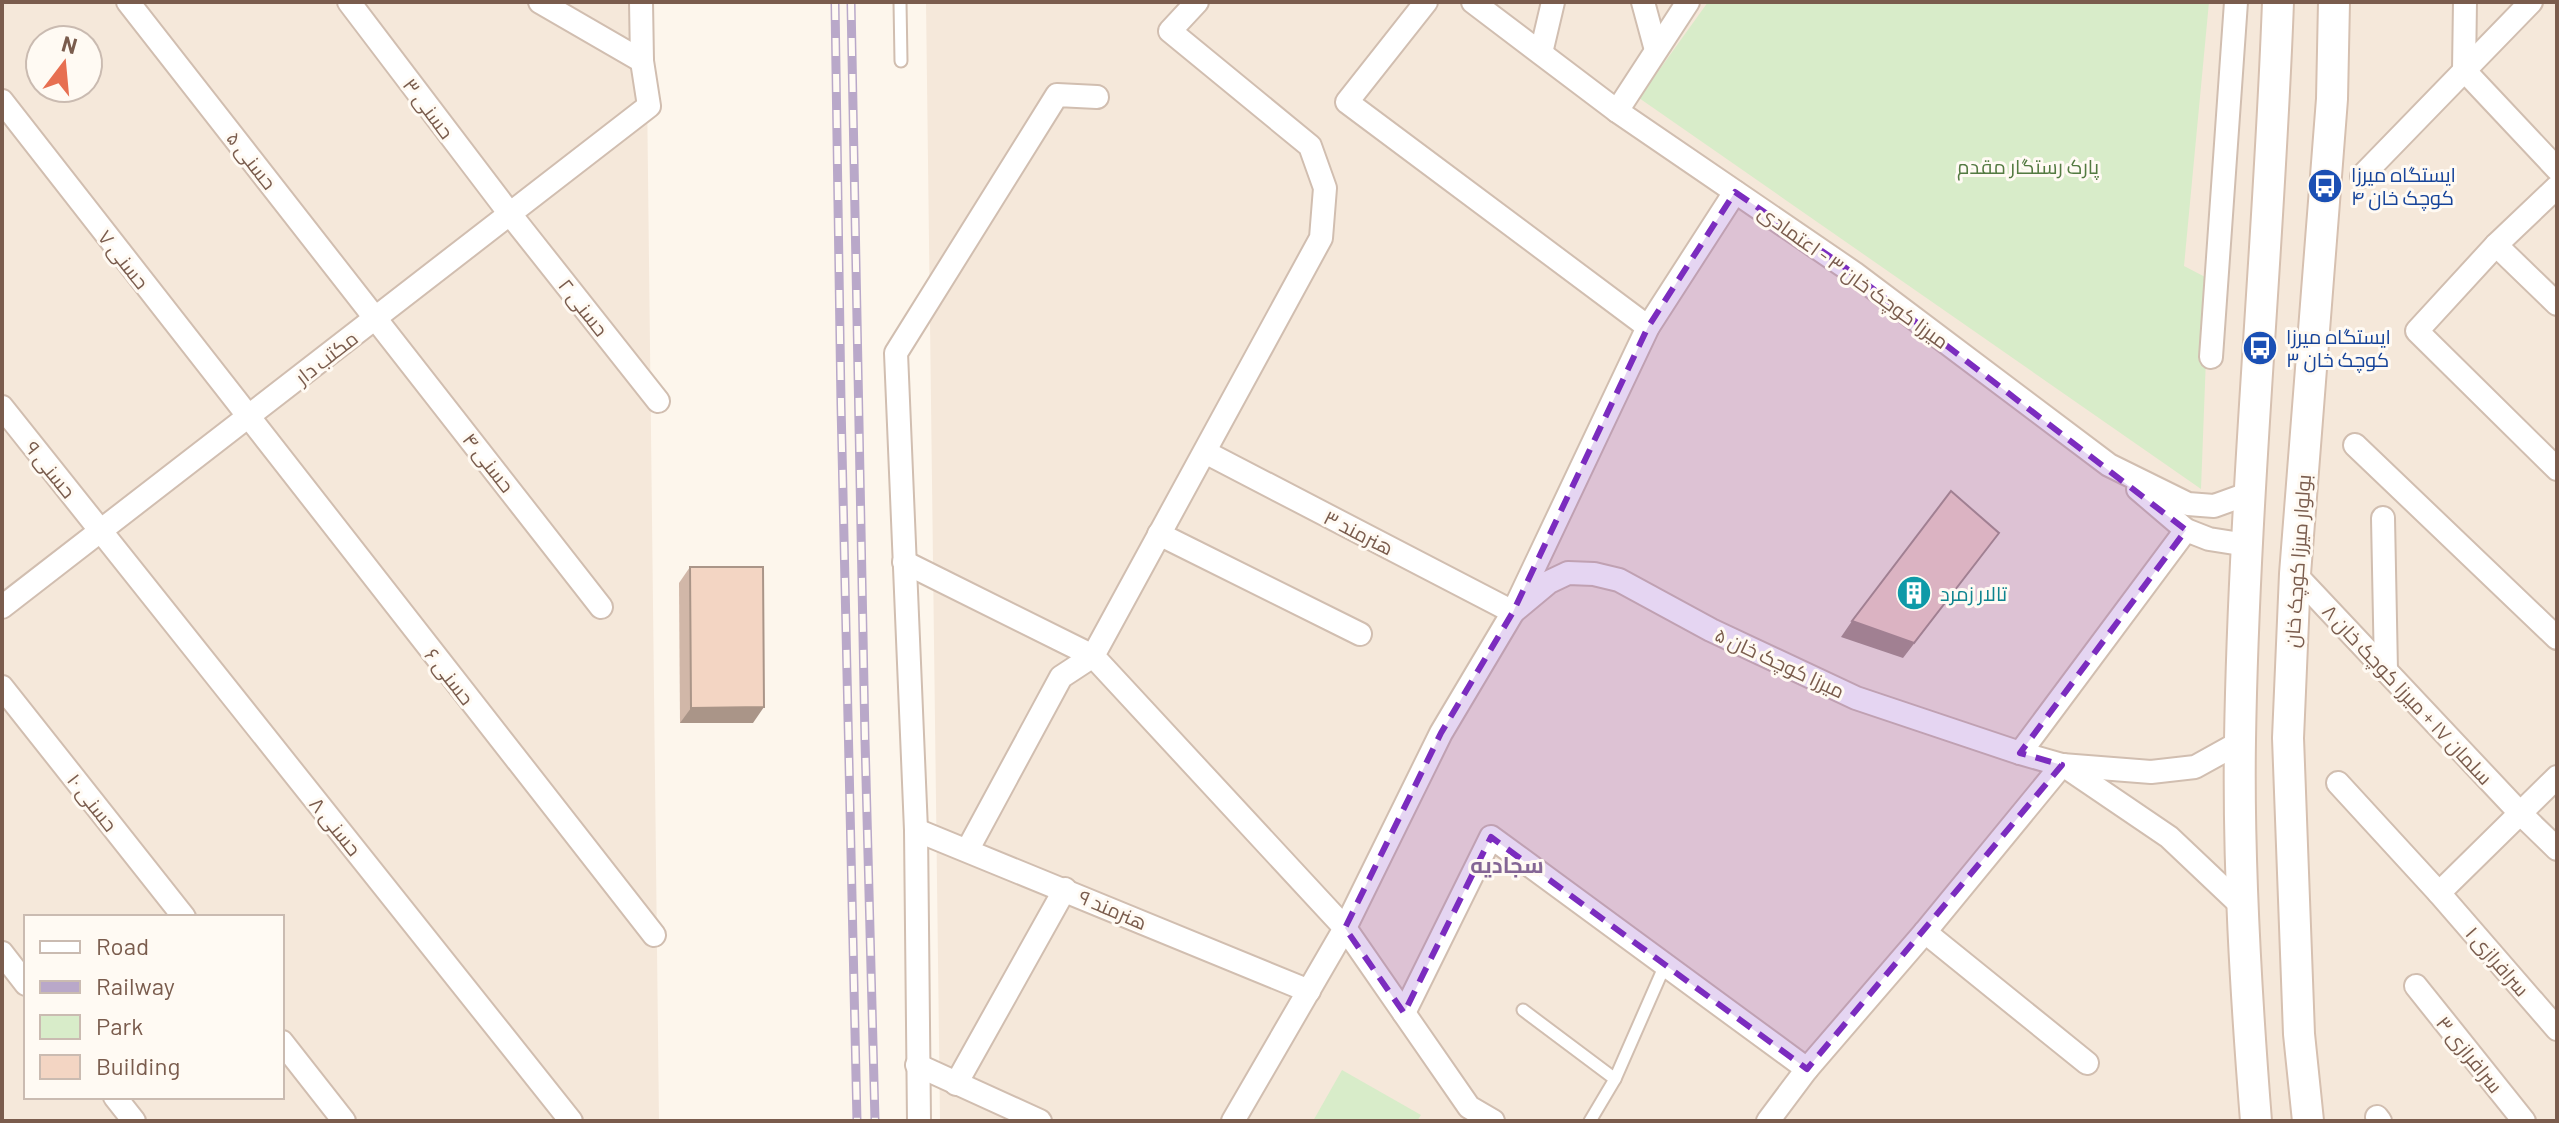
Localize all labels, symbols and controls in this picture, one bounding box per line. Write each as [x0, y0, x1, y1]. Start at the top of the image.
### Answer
north arrow [24, 24, 104, 104]
text: N [59, 29, 80, 58]
street label: حسنی ۳ [397, 73, 459, 144]
street label: حسنی ۵ [220, 126, 282, 195]
park label: پارک رستگار مقدم [1957, 154, 2100, 181]
place label: ایستگاه میرزا کوچک خان ۴ [2351, 162, 2456, 211]
bus stop icon: ایستگاه میرزا کوچک خان ۴ [2306, 167, 2344, 205]
street label: میرزا کوچک خان ۳ - اعتمادی [1753, 199, 1954, 355]
street label: حسنی ۷ [92, 225, 154, 295]
street label: حسنی ۲ [553, 273, 614, 342]
place label: ایستگاه میرزا کوچک خان ۳ [2286, 324, 2391, 373]
street label: مکتب دار [289, 325, 363, 390]
bus stop icon: ایستگاه میرزا کوچک خان ۳ [2241, 329, 2279, 367]
street label: حسنی ۴ [457, 427, 520, 498]
street label: حسنی ۹ [19, 436, 81, 504]
street label: بولوار میرزا کوچک خان [2279, 473, 2317, 649]
street label: هنرمند ۳ [1320, 504, 1398, 561]
building icon: تالار زمرد [1895, 574, 1933, 612]
place label: تالار زمرد [1940, 581, 2008, 606]
street label: سلمان ۱۷ + میرزا کوچک خان ۸ [2317, 599, 2498, 790]
street label: میرزا کوچک خان ۵ [1711, 622, 1849, 704]
street label: حسنی ۶ [419, 643, 480, 710]
street label: حسنی ۱۰ [61, 768, 123, 837]
street label: حسنی ۸ [304, 792, 367, 861]
district label: سجادیه [1470, 851, 1544, 878]
street label: هنرمند ۹ [1075, 884, 1151, 935]
legend [24, 915, 284, 1099]
street label: سرافرازی ۱ [2460, 921, 2535, 1002]
text: Road [96, 931, 149, 960]
text: Railway [96, 971, 175, 1000]
text: Park [96, 1011, 143, 1040]
street label: سرافرازی ۳ [2430, 1011, 2508, 1098]
text: Building [96, 1051, 180, 1080]

